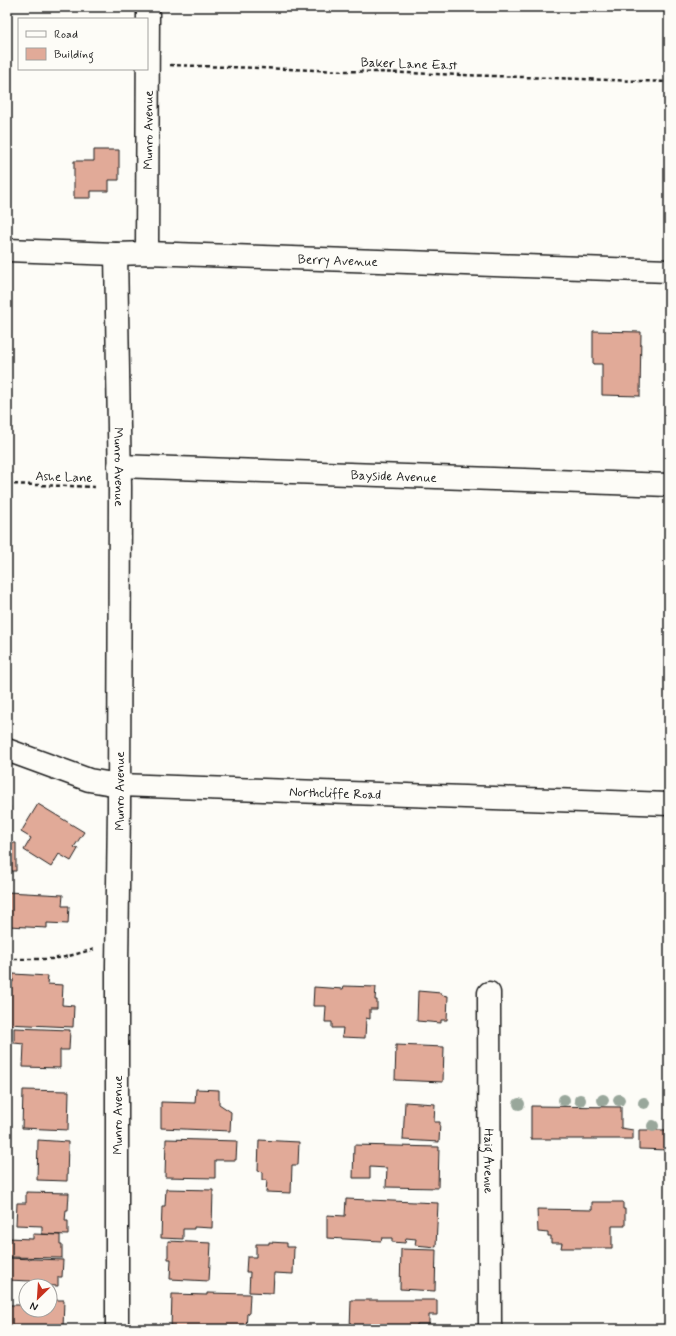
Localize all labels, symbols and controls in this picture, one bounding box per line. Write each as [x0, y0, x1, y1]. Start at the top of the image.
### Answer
legend [18, 18, 148, 70]
text: Road [54, 27, 78, 43]
text: Building [54, 47, 94, 64]
street label: Baker Lane East [360, 54, 458, 75]
street label: Munro Avenue [140, 90, 158, 170]
street label: Berry Avenue [297, 251, 378, 271]
street label: Munro Avenue [109, 427, 127, 507]
street label: Bayside Avenue [350, 467, 437, 487]
street label: Ashe Lane [35, 468, 93, 487]
street label: Munro Avenue [112, 751, 129, 831]
street label: Northcliffe Road [289, 784, 381, 804]
street label: Munro Avenue [110, 1075, 127, 1155]
street label: Haig Avenue [477, 1128, 497, 1194]
north arrow [18, 1278, 58, 1318]
text: N [28, 1298, 40, 1314]

